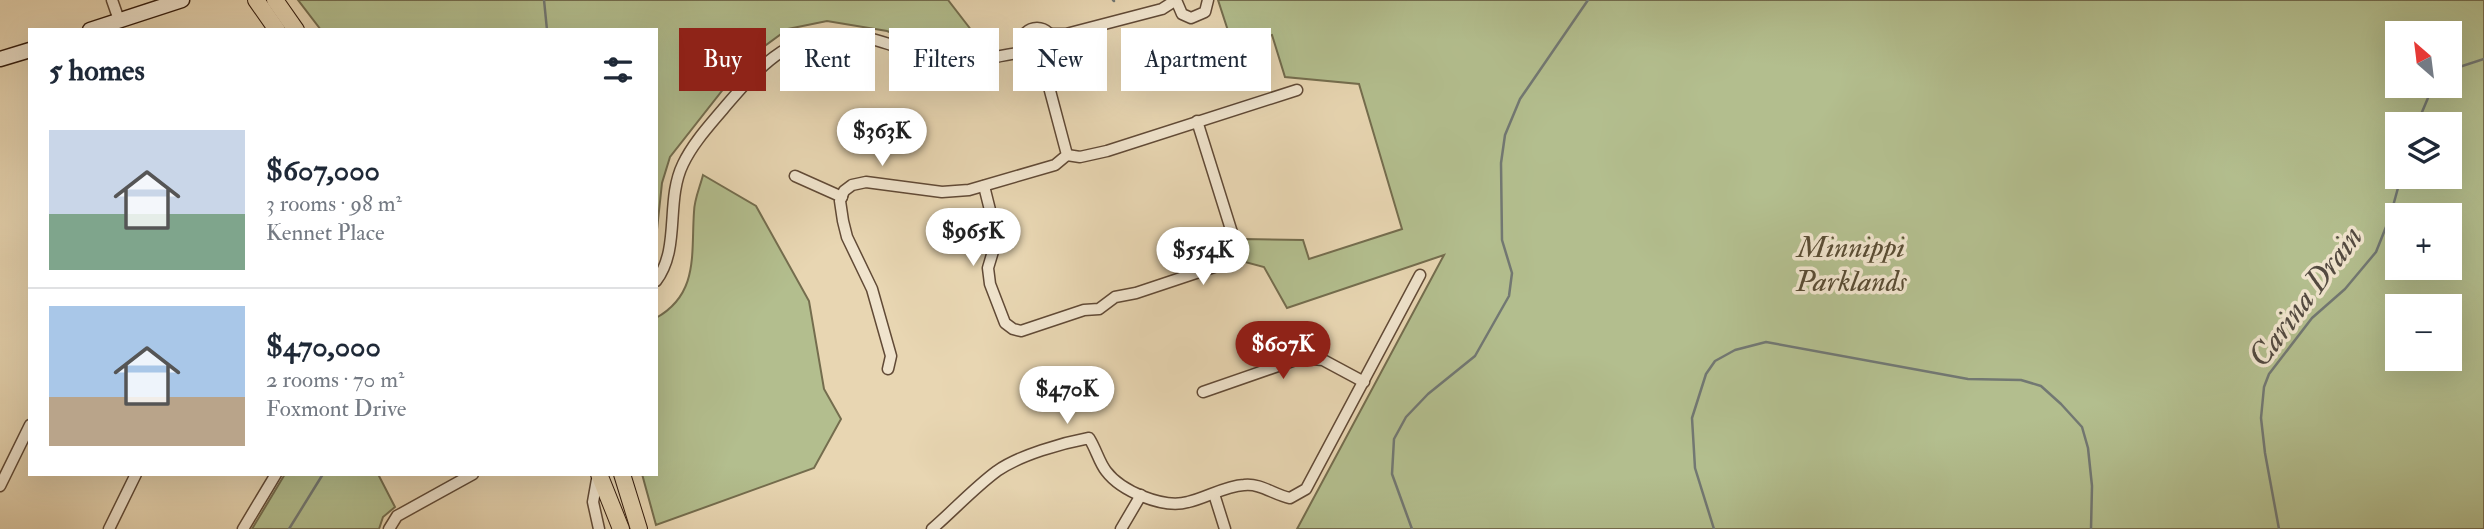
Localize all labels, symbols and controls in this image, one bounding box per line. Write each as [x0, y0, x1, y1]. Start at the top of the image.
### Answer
north arrow [2385, 21, 2462, 98]
map controls [2385, 21, 2462, 371]
chip: Buy [679, 28, 766, 91]
chip: Rent [780, 28, 875, 91]
chip: Filters [889, 28, 999, 91]
chip: New [1013, 28, 1107, 91]
chip: Apartment [1121, 28, 1271, 91]
icon: filters [599, 51, 637, 89]
text: 5 homes [49, 52, 145, 89]
pin: $363K [833, 108, 931, 168]
button: layers [2385, 112, 2462, 189]
text: $363K [853, 116, 911, 145]
text: $607,000 [266, 152, 380, 189]
icon: home [105, 158, 189, 242]
text: 3 rooms · 98 m² [266, 189, 402, 218]
button: + [2385, 203, 2462, 280]
pin: $965K [924, 208, 1022, 268]
text: $965K [942, 216, 1004, 245]
text: Kennet Place [266, 218, 385, 247]
water label: Carina Drain [2240, 218, 2372, 375]
pin: $554K [1154, 228, 1252, 287]
park label: Minnippi Parklands [1794, 229, 1907, 300]
text: $554K [1172, 235, 1234, 264]
button: − [2385, 294, 2462, 371]
pin: $607K [1234, 322, 1332, 381]
text: $470,000 [266, 328, 381, 365]
text: $607K [1251, 329, 1315, 358]
icon: home [105, 334, 189, 418]
text: 2 rooms · 70 m² [266, 365, 405, 394]
pin: $470K [1018, 366, 1116, 426]
text: $470K [1035, 374, 1099, 403]
text: Foxmont Drive [266, 394, 406, 423]

